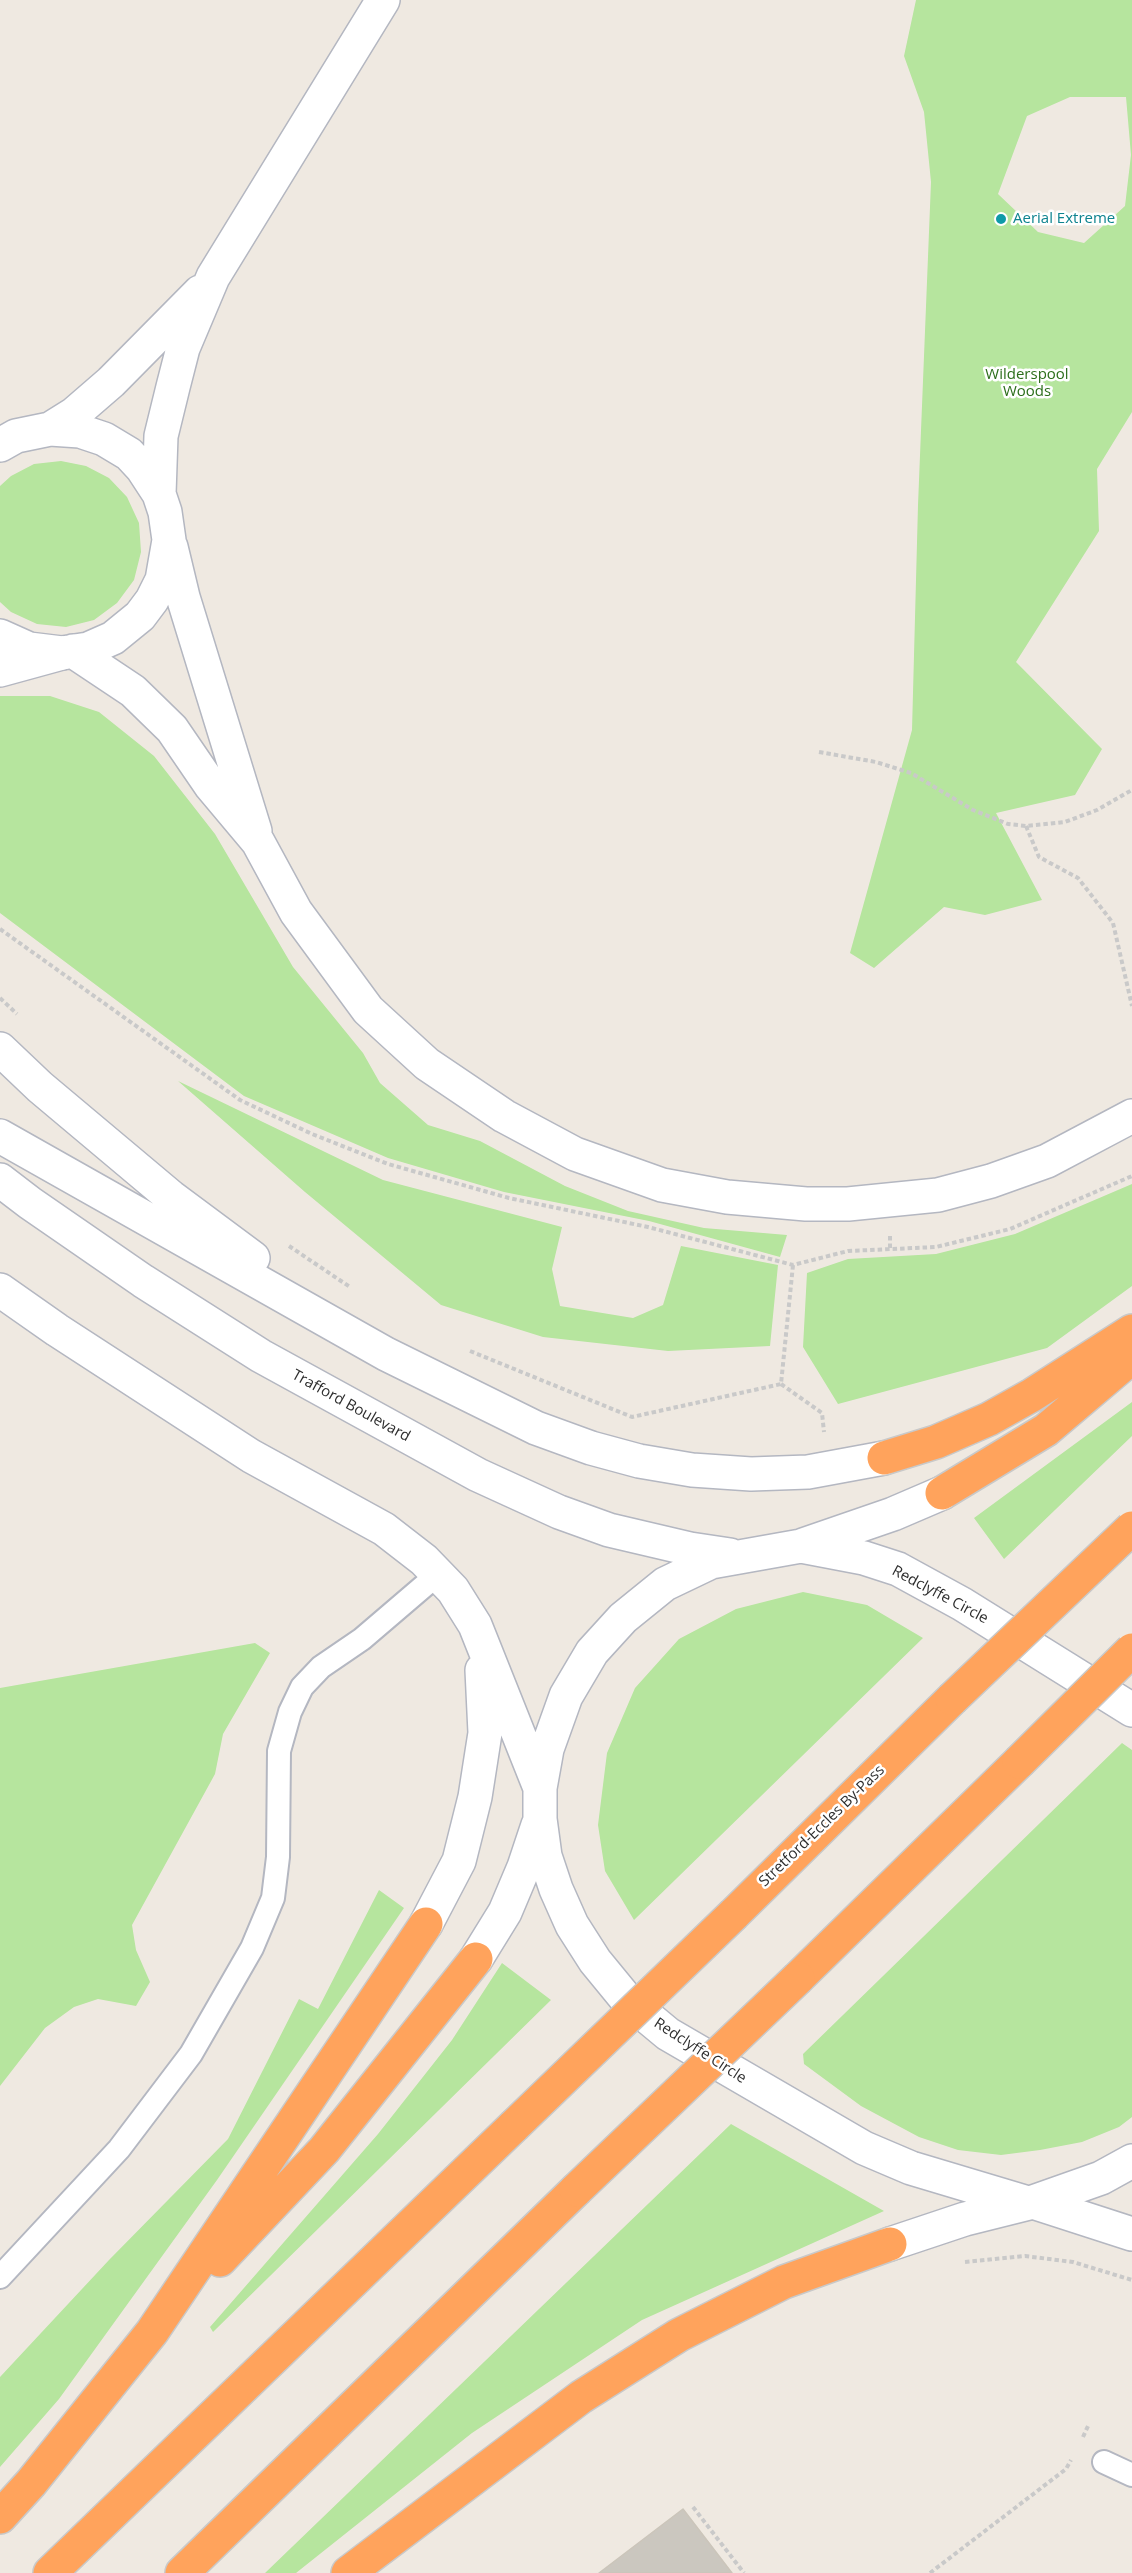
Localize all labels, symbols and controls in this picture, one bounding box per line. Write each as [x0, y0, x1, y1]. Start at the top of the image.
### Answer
place label: Aerial Extreme [1013, 210, 1115, 228]
marker: Aerial Extreme [994, 212, 1008, 226]
park label: Wilderspool Woods [985, 366, 1069, 401]
street label: Trafford Boulevard [289, 1366, 413, 1446]
street label: Redclyffe Circle [889, 1562, 991, 1628]
street label: Stretford-Eccles By-Pass [756, 1761, 888, 1891]
street label: Redclyffe Circle [650, 2014, 750, 2088]

